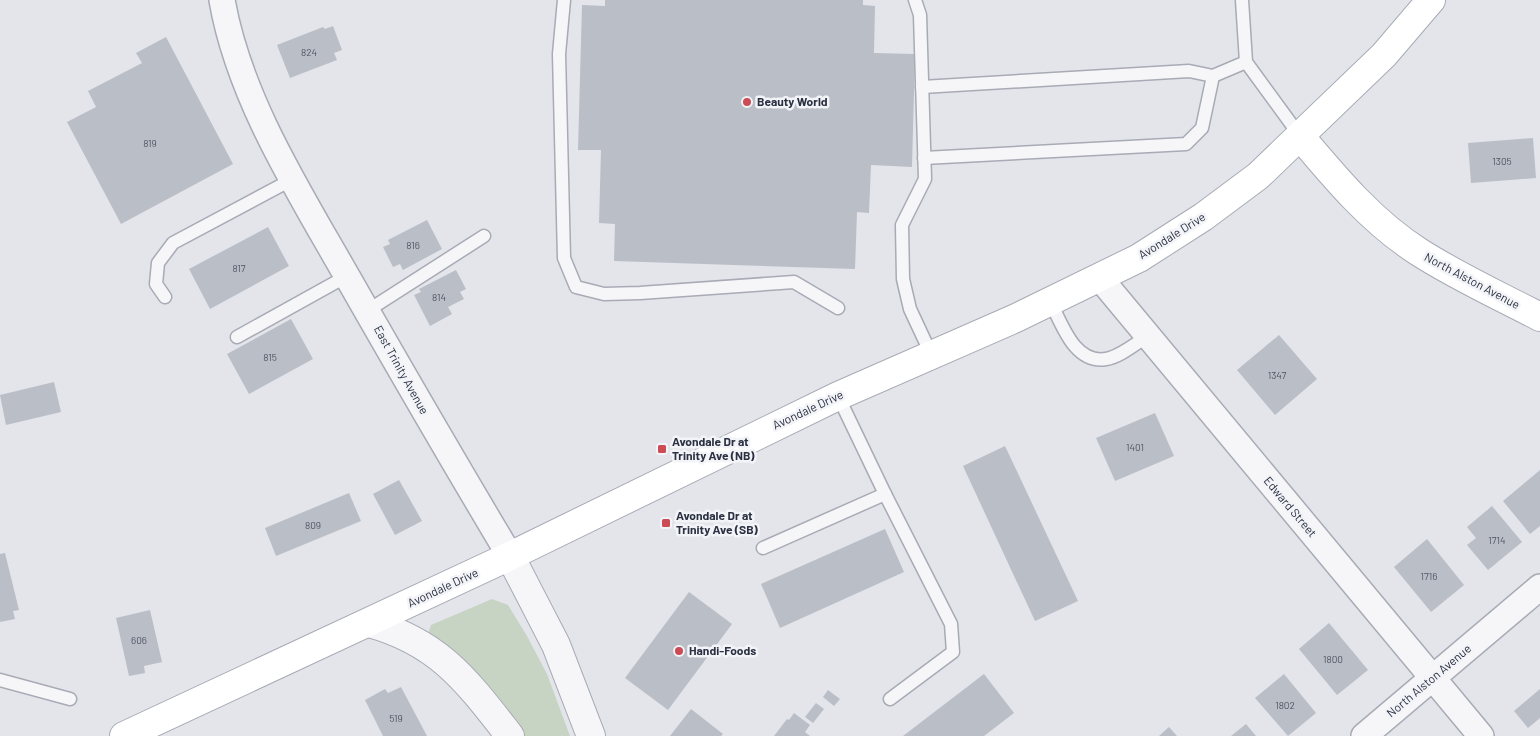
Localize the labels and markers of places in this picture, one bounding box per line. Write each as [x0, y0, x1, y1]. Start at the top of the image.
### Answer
place label: Beauty World [757, 94, 828, 108]
marker: Beauty World [741, 96, 753, 108]
place label: Avondale Dr at Trinity Ave (NB) [672, 434, 755, 462]
marker: Avondale Dr at Trinity Ave (NB) [656, 443, 668, 455]
place label: Avondale Dr at Trinity Ave (SB) [676, 508, 759, 536]
marker: Avondale Dr at Trinity Ave (SB) [660, 517, 672, 529]
place label: Handi-Foods [689, 643, 756, 657]
marker: Handi-Foods [673, 645, 685, 657]

